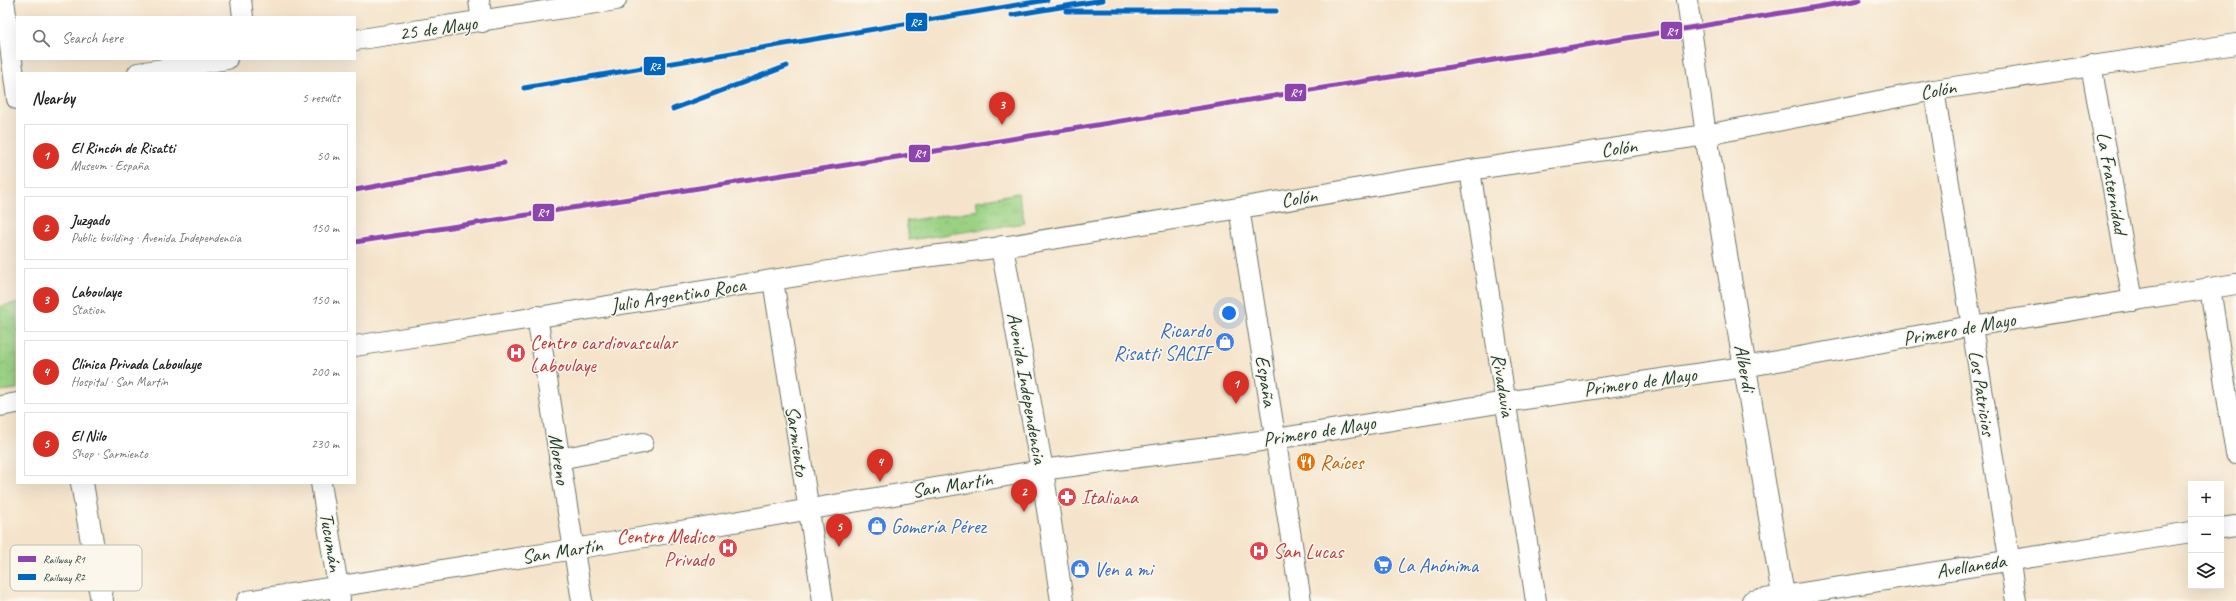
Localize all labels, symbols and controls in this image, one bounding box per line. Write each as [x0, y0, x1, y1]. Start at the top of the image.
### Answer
street label: 25 de Mayo [397, 10, 479, 46]
line badge: R2 [905, 12, 928, 32]
text: R2 [911, 15, 923, 29]
search box [16, 16, 356, 60]
line badge: R1 [1660, 21, 1683, 40]
text: R1 [1667, 24, 1679, 38]
icon: search [30, 27, 52, 49]
text: Search here [62, 29, 123, 48]
line badge: R2 [643, 56, 666, 76]
text: R2 [650, 59, 662, 73]
street label: Colón [1918, 74, 1959, 105]
line badge: R1 [1284, 83, 1307, 102]
text: R1 [1291, 85, 1303, 99]
text: Nearby [32, 88, 75, 109]
text: 5 results [302, 90, 340, 106]
pin: 3 [989, 92, 1015, 125]
street label: La Fraternidad [2091, 130, 2134, 239]
street label: Colón [1599, 133, 1640, 163]
text: El Rincón de Risatti [71, 139, 175, 158]
line badge: R1 [908, 144, 931, 163]
text: R1 [915, 146, 927, 160]
text: 1 [43, 148, 49, 164]
text: 50 m [317, 148, 339, 164]
text: Museum · España [71, 158, 149, 174]
street label: Colón [1279, 183, 1320, 213]
line badge: R1 [532, 203, 555, 222]
text: R1 [538, 205, 550, 219]
text: Juzgado [71, 211, 109, 230]
text: 2 [43, 220, 49, 236]
text: 150 m [311, 220, 339, 236]
text: Public building · Avenida Independencia [71, 230, 241, 246]
street label: Julio Argentino Roca [608, 272, 749, 318]
text: Laboulaye [71, 283, 121, 302]
text: 3 [43, 292, 49, 308]
text: 150 m [311, 292, 339, 308]
text: Station [71, 302, 105, 318]
your location [1219, 303, 1239, 323]
street label: Primero de Mayo [1901, 307, 2018, 351]
street label: Avenida Independencia [1001, 310, 1053, 468]
place label: Ricardo Risatti SACIF [1114, 318, 1215, 366]
place label: Centro cardiovascular Laboulaye [530, 330, 679, 378]
shop icon: Ricardo Risatti SACIF [1214, 331, 1236, 353]
hospital icon: Centro cardiovascular Laboulaye [505, 342, 527, 364]
street label: Alberdi [1729, 342, 1762, 396]
street label: Los Patricios [1963, 349, 2001, 439]
street label: Rivadavia [1486, 352, 1521, 420]
street label: España [1250, 354, 1283, 410]
text: Clínica Privada Laboulaye [71, 355, 201, 374]
street label: Primero de Mayo [1582, 362, 1699, 402]
text: 4 [43, 364, 49, 380]
text: 200 m [311, 364, 339, 380]
pin: 1 [1223, 371, 1249, 404]
text: Hospital · San Martín [71, 374, 168, 390]
street label: Sarmiento [780, 404, 814, 479]
street label: Primero de Mayo [1261, 410, 1378, 452]
text: El Nilo [71, 427, 106, 446]
street label: Moreno [543, 432, 575, 487]
text: 5 [43, 436, 49, 452]
text: 230 m [311, 436, 339, 452]
text: Shop · Sarmiento [71, 446, 148, 462]
pin: 4 [867, 449, 893, 482]
place label: Raíces [1320, 450, 1366, 475]
restaurant icon: Raíces [1295, 451, 1317, 473]
street label: San Martín [910, 466, 995, 504]
pin: 2 [1011, 479, 1037, 512]
map controls [2188, 481, 2224, 589]
button: + [2188, 481, 2224, 517]
place label: Italiana [1081, 485, 1139, 510]
pharmacy icon: Italiana [1056, 486, 1078, 508]
street label: Tucumán [314, 511, 348, 574]
pin: 5 [826, 514, 852, 547]
place label: Gomería Pérez [891, 514, 987, 539]
shop icon: Gomería Pérez [866, 515, 888, 537]
button: − [2188, 517, 2224, 553]
place label: Centro Medico Privado [617, 524, 716, 572]
street label: San Martín [520, 532, 605, 570]
hospital icon: Centro Medico Privado [717, 537, 739, 559]
place label: San Lucas [1273, 539, 1345, 564]
hospital icon: San Lucas [1248, 540, 1270, 562]
legend [10, 545, 142, 591]
street label: Avellaneda [1934, 548, 2009, 584]
text: Railway R1 [43, 552, 86, 566]
place label: La Anónima [1397, 553, 1480, 578]
button: layers [2188, 553, 2224, 589]
supermarket icon: La Anónima [1372, 554, 1394, 576]
place label: Ven a mi [1094, 557, 1155, 582]
shop icon: Ven a mi [1069, 558, 1091, 580]
text: Railway R2 [43, 570, 86, 584]

